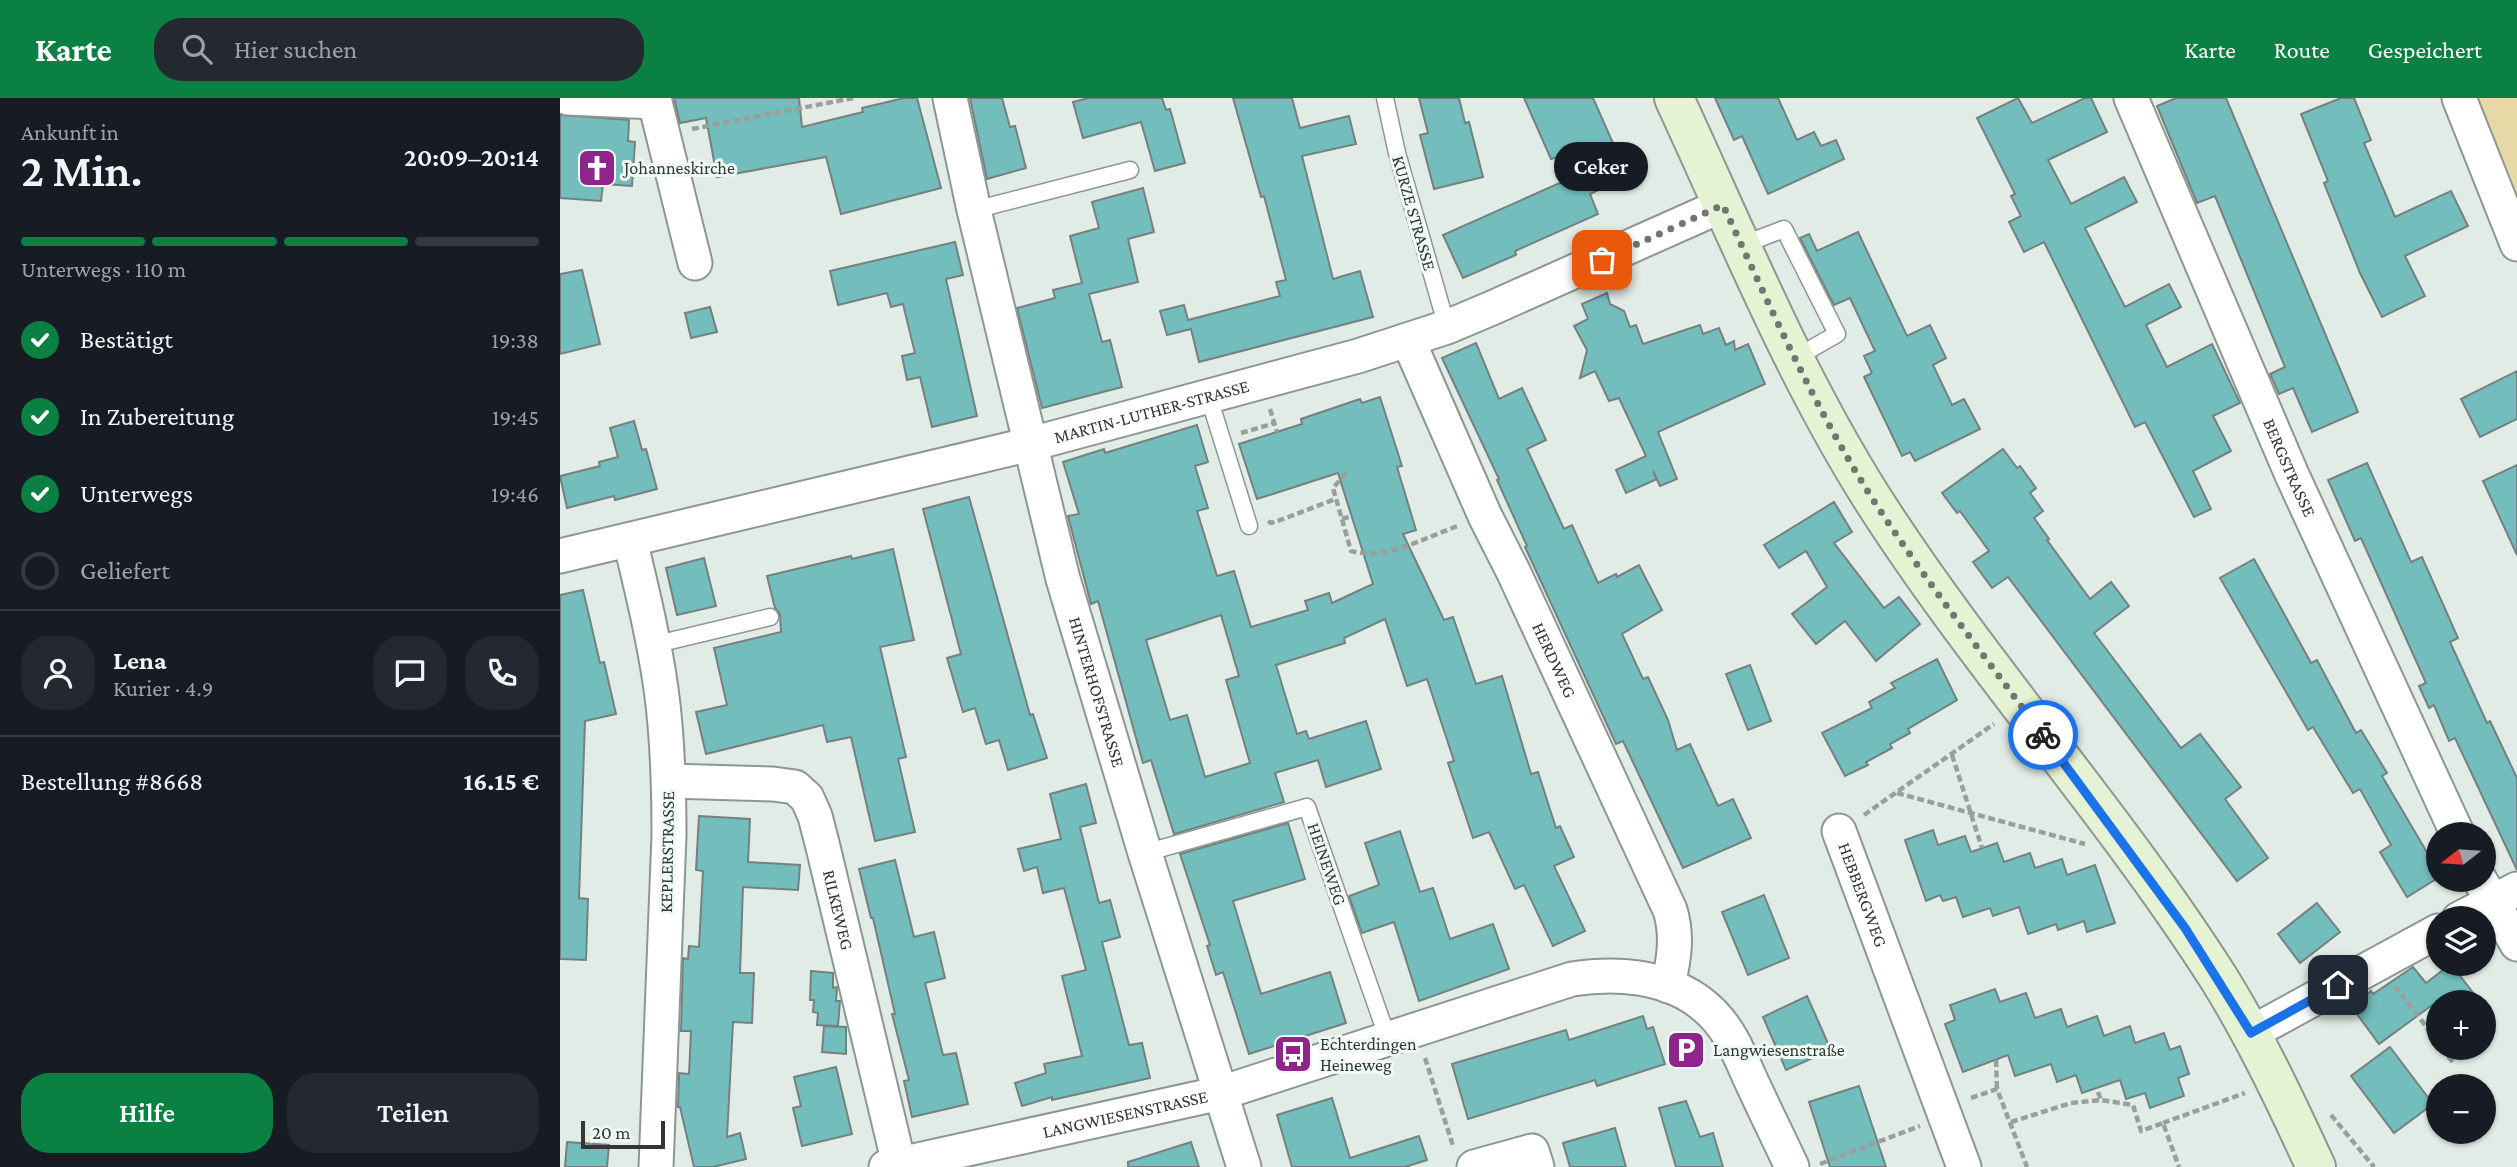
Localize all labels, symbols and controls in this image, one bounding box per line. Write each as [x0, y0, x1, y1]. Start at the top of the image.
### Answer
search box [154, 18, 644, 81]
icon: search [178, 30, 216, 68]
text: Karte [35, 31, 112, 68]
text: Hier suchen [234, 35, 357, 64]
text: Karte [2184, 36, 2236, 63]
text: Route [2274, 36, 2330, 63]
text: Gespeichert [2368, 36, 2482, 63]
text: Ankunft in [21, 119, 119, 145]
callout: Ceker [1555, 141, 1649, 190]
text: 20:09–20:14 [404, 143, 539, 172]
text: 2 Min. [21, 145, 143, 196]
church icon: Johanneskirche [576, 147, 618, 189]
street label: KURZE STRASSE [1388, 153, 1440, 273]
text: Ceker [1573, 153, 1629, 179]
place label: Johanneskirche [622, 158, 735, 178]
pin [1572, 230, 1632, 290]
icon: bag [1583, 241, 1621, 279]
text: Unterwegs · 110 m [21, 256, 186, 282]
icon: check [21, 321, 59, 359]
text: Bestätigt [80, 325, 173, 354]
text: 19:38 [491, 327, 539, 353]
street label: MARTIN-LUTHER-STRASSE [1052, 376, 1252, 447]
icon: check [21, 398, 59, 436]
text: In Zubereitung [80, 402, 234, 431]
text: 19:45 [492, 404, 539, 430]
street label: BERGSTRASSE [2259, 415, 2320, 520]
icon: check [21, 475, 59, 513]
text: Unterwegs [80, 479, 193, 508]
text: 19:46 [491, 481, 539, 507]
text: Geliefert [80, 556, 170, 585]
street label: HINTERHOFSTRASSE [1065, 614, 1129, 770]
street label: HERDWEG [1528, 619, 1580, 701]
button: person [21, 636, 95, 710]
button: chat [373, 636, 447, 710]
button: phone [465, 636, 539, 710]
text: Lena [113, 646, 167, 675]
text: Kurier · 4.9 [113, 675, 213, 701]
courier [2008, 700, 2078, 770]
icon: bike [2024, 716, 2062, 754]
text: Bestellung #8668 [21, 767, 203, 796]
text: 16.15 € [464, 767, 539, 796]
street label: KEPLERSTRASSE [656, 791, 678, 913]
street label: HEINEWEG [1304, 820, 1350, 908]
north arrow [2426, 822, 2496, 892]
map controls [2426, 822, 2496, 1144]
street label: HEBBERGWEG [1834, 840, 1891, 950]
street label: RILKEWEG [819, 868, 857, 952]
button: layers [2426, 906, 2496, 976]
pin [2308, 955, 2368, 1015]
icon: home [2319, 966, 2357, 1004]
button: + [2426, 990, 2496, 1060]
parking icon: Langwiesenstraße [1665, 1029, 1707, 1071]
bus stop icon: Echterdingen Heineweg [1272, 1033, 1314, 1075]
place label: Echterdingen Heineweg [1320, 1034, 1417, 1075]
place label: Langwiesenstraße [1713, 1040, 1845, 1060]
button: Hilfe [21, 1073, 273, 1153]
button: Teilen [287, 1073, 539, 1153]
button: − [2426, 1074, 2496, 1144]
street label: LANGWIESENSTRASSE [1041, 1086, 1210, 1142]
scale bar [581, 1118, 665, 1150]
text: 20 m [592, 1122, 631, 1143]

